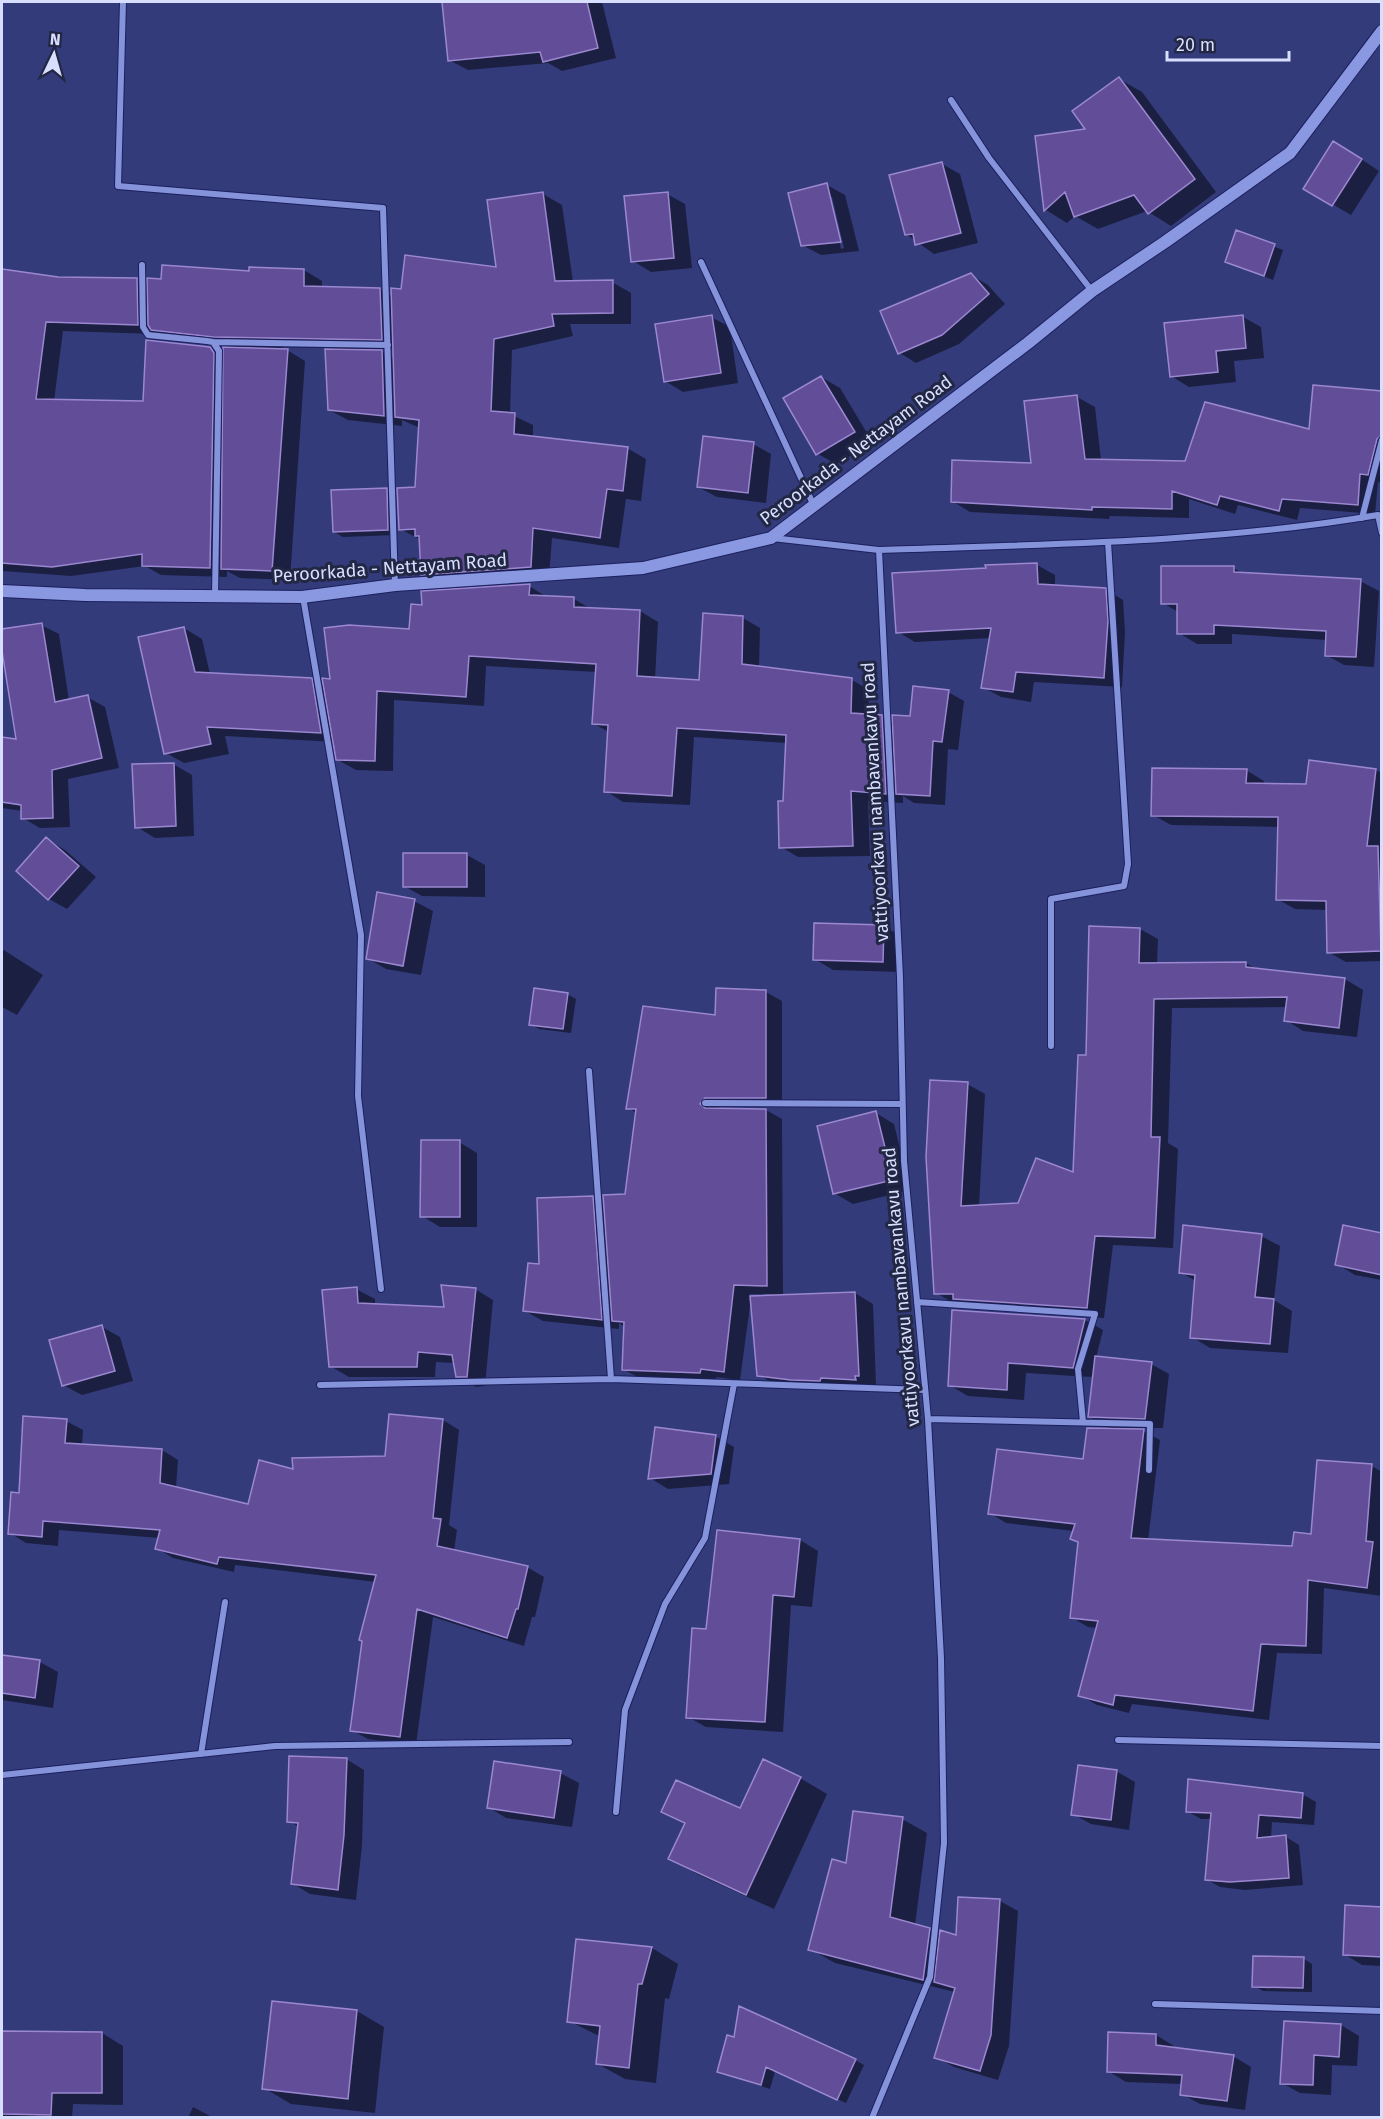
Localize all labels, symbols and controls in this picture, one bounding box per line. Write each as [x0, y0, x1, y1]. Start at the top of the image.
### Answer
north arrow [24, 24, 84, 84]
scale bar [1167, 24, 1288, 62]
text: N [49, 30, 61, 49]
text: 20 m [1176, 34, 1215, 56]
street label: Peroorkada - Nettayam Road [756, 371, 956, 529]
street label: Peroorkada - Nettayam Road [272, 549, 508, 587]
street label: vattiyoorkavu nambavankavu road [857, 661, 893, 943]
street label: vattiyoorkavu nambavankavu road [878, 1146, 924, 1428]

